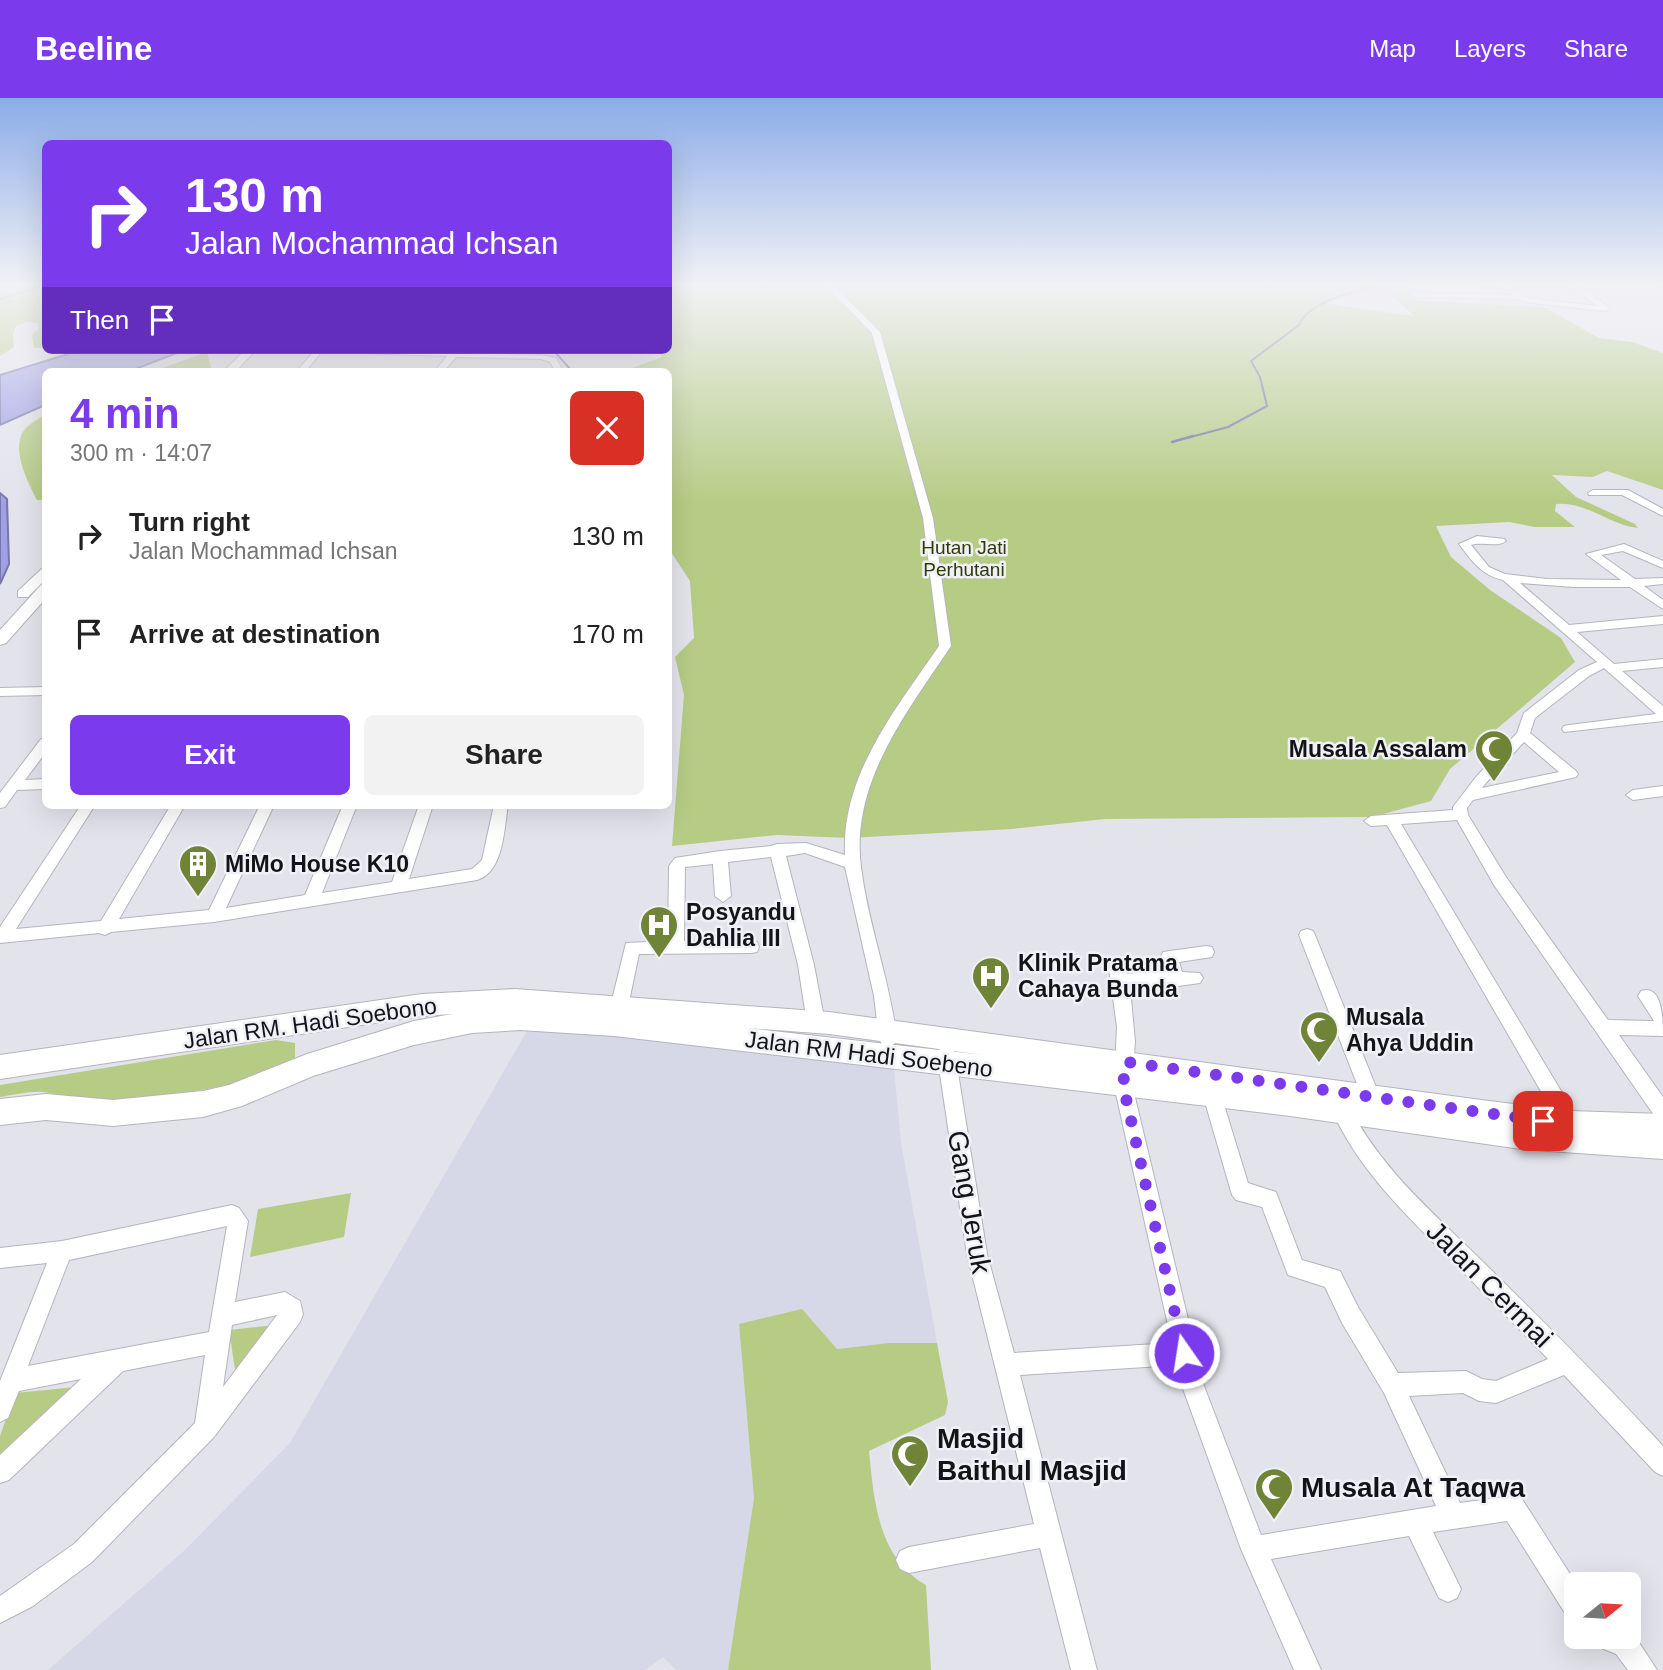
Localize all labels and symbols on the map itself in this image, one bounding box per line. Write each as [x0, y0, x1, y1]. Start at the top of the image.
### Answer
park label: Hutan Jati Perhutani [921, 537, 1007, 580]
mosque icon: Musala Assalam [1473, 728, 1515, 783]
place label: Musala Assalam [1289, 736, 1467, 762]
building icon: MiMo House K10 [177, 843, 219, 898]
place label: MiMo House K10 [225, 851, 409, 877]
place label: Posyandu Dahlia III [686, 899, 796, 951]
hospital icon: Posyandu Dahlia III [638, 904, 680, 959]
place label: Klinik Pratama Cahaya Bunda [1018, 950, 1178, 1002]
hospital icon: Klinik Pratama Cahaya Bunda [970, 955, 1012, 1010]
street label: Jalan RM. Hadi Soebono [182, 992, 438, 1054]
place label: Musala Ahya Uddin [1346, 1004, 1474, 1056]
mosque icon: Musala Ahya Uddin [1298, 1009, 1340, 1064]
street label: Jalan RM Hadi Soebeno [744, 1026, 994, 1082]
pin [1513, 1091, 1573, 1151]
street label: Gang Jeruk [942, 1128, 998, 1277]
street label: Jalan Cermai [1420, 1215, 1559, 1354]
position arrow [1147, 1316, 1221, 1390]
place label: Masjid Baithul Masjid [937, 1423, 1127, 1486]
mosque icon: Masjid Baithul Masjid [889, 1433, 931, 1488]
mosque icon: Musala At Taqwa [1253, 1466, 1295, 1521]
place label: Musala At Taqwa [1301, 1472, 1525, 1503]
north arrow [1564, 1572, 1642, 1648]

